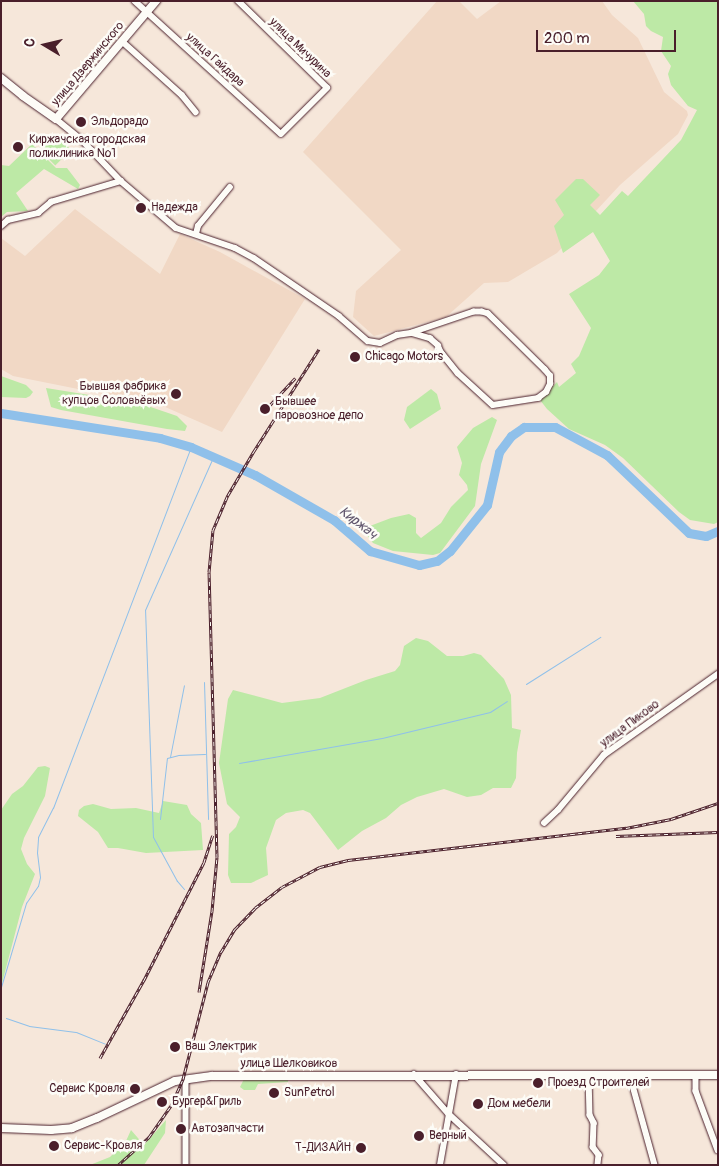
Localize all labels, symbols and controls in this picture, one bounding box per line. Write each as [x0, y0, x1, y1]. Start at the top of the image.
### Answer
street label: улица Мичурина [266, 15, 334, 81]
street label: улица Дзержинского [49, 19, 127, 109]
north arrow [20, 20, 70, 70]
scale bar [539, 20, 679, 52]
text: 200 m [544, 29, 589, 48]
street label: улица Гайдара [183, 30, 247, 90]
text: С [21, 37, 39, 48]
place label: Эльдорадо [91, 115, 149, 129]
marker: Эльдорадо [75, 116, 87, 128]
place label: Киржачская городская поликлиника №1 [29, 133, 146, 161]
marker: Киржачская городская поликлиника №1 [11, 140, 25, 154]
place label: Надежда [151, 201, 198, 215]
marker: Надежда [135, 202, 147, 214]
place label: Chicago Motors [365, 350, 443, 364]
marker: Chicago Motors [349, 351, 361, 363]
place label: Бывшая фабрика купцов Соловьёвых [62, 380, 166, 408]
marker: Бывшая фабрика купцов Соловьёвых [170, 388, 182, 400]
place label: Бывшее паровозное депо [275, 395, 364, 423]
marker: Бывшее паровозное депо [259, 403, 271, 415]
water label: Киржач [336, 503, 380, 543]
street label: улица Пиково [598, 697, 662, 751]
place label: Ваш Электрик [185, 1040, 257, 1054]
marker: Ваш Электрик [169, 1041, 181, 1053]
street label: улица Шелковиков [241, 1057, 337, 1071]
place label: Проезд Строителей [548, 1076, 650, 1090]
marker: Проезд Строителей [532, 1077, 544, 1089]
place label: Сервис Кровля [49, 1082, 125, 1096]
marker: Сервис Кровля [129, 1083, 141, 1095]
place label: SunPetrol [284, 1086, 335, 1100]
marker: SunPetrol [268, 1087, 280, 1099]
place label: Бургер&Гриль [172, 1095, 242, 1109]
marker: Бургер&Гриль [156, 1096, 168, 1108]
place label: Дом мебели [488, 1097, 550, 1111]
marker: Дом мебели [472, 1098, 484, 1110]
place label: Автозапчасти [191, 1122, 263, 1136]
marker: Автозапчасти [175, 1123, 187, 1135]
place label: Верный [429, 1129, 467, 1143]
marker: Верный [413, 1130, 425, 1142]
place label: Сервис-Кровля [64, 1139, 142, 1153]
marker: Сервис-Кровля [48, 1140, 60, 1152]
place label: Т-ДИЗАЙН [295, 1141, 351, 1155]
marker: Т-ДИЗАЙН [355, 1142, 367, 1154]

